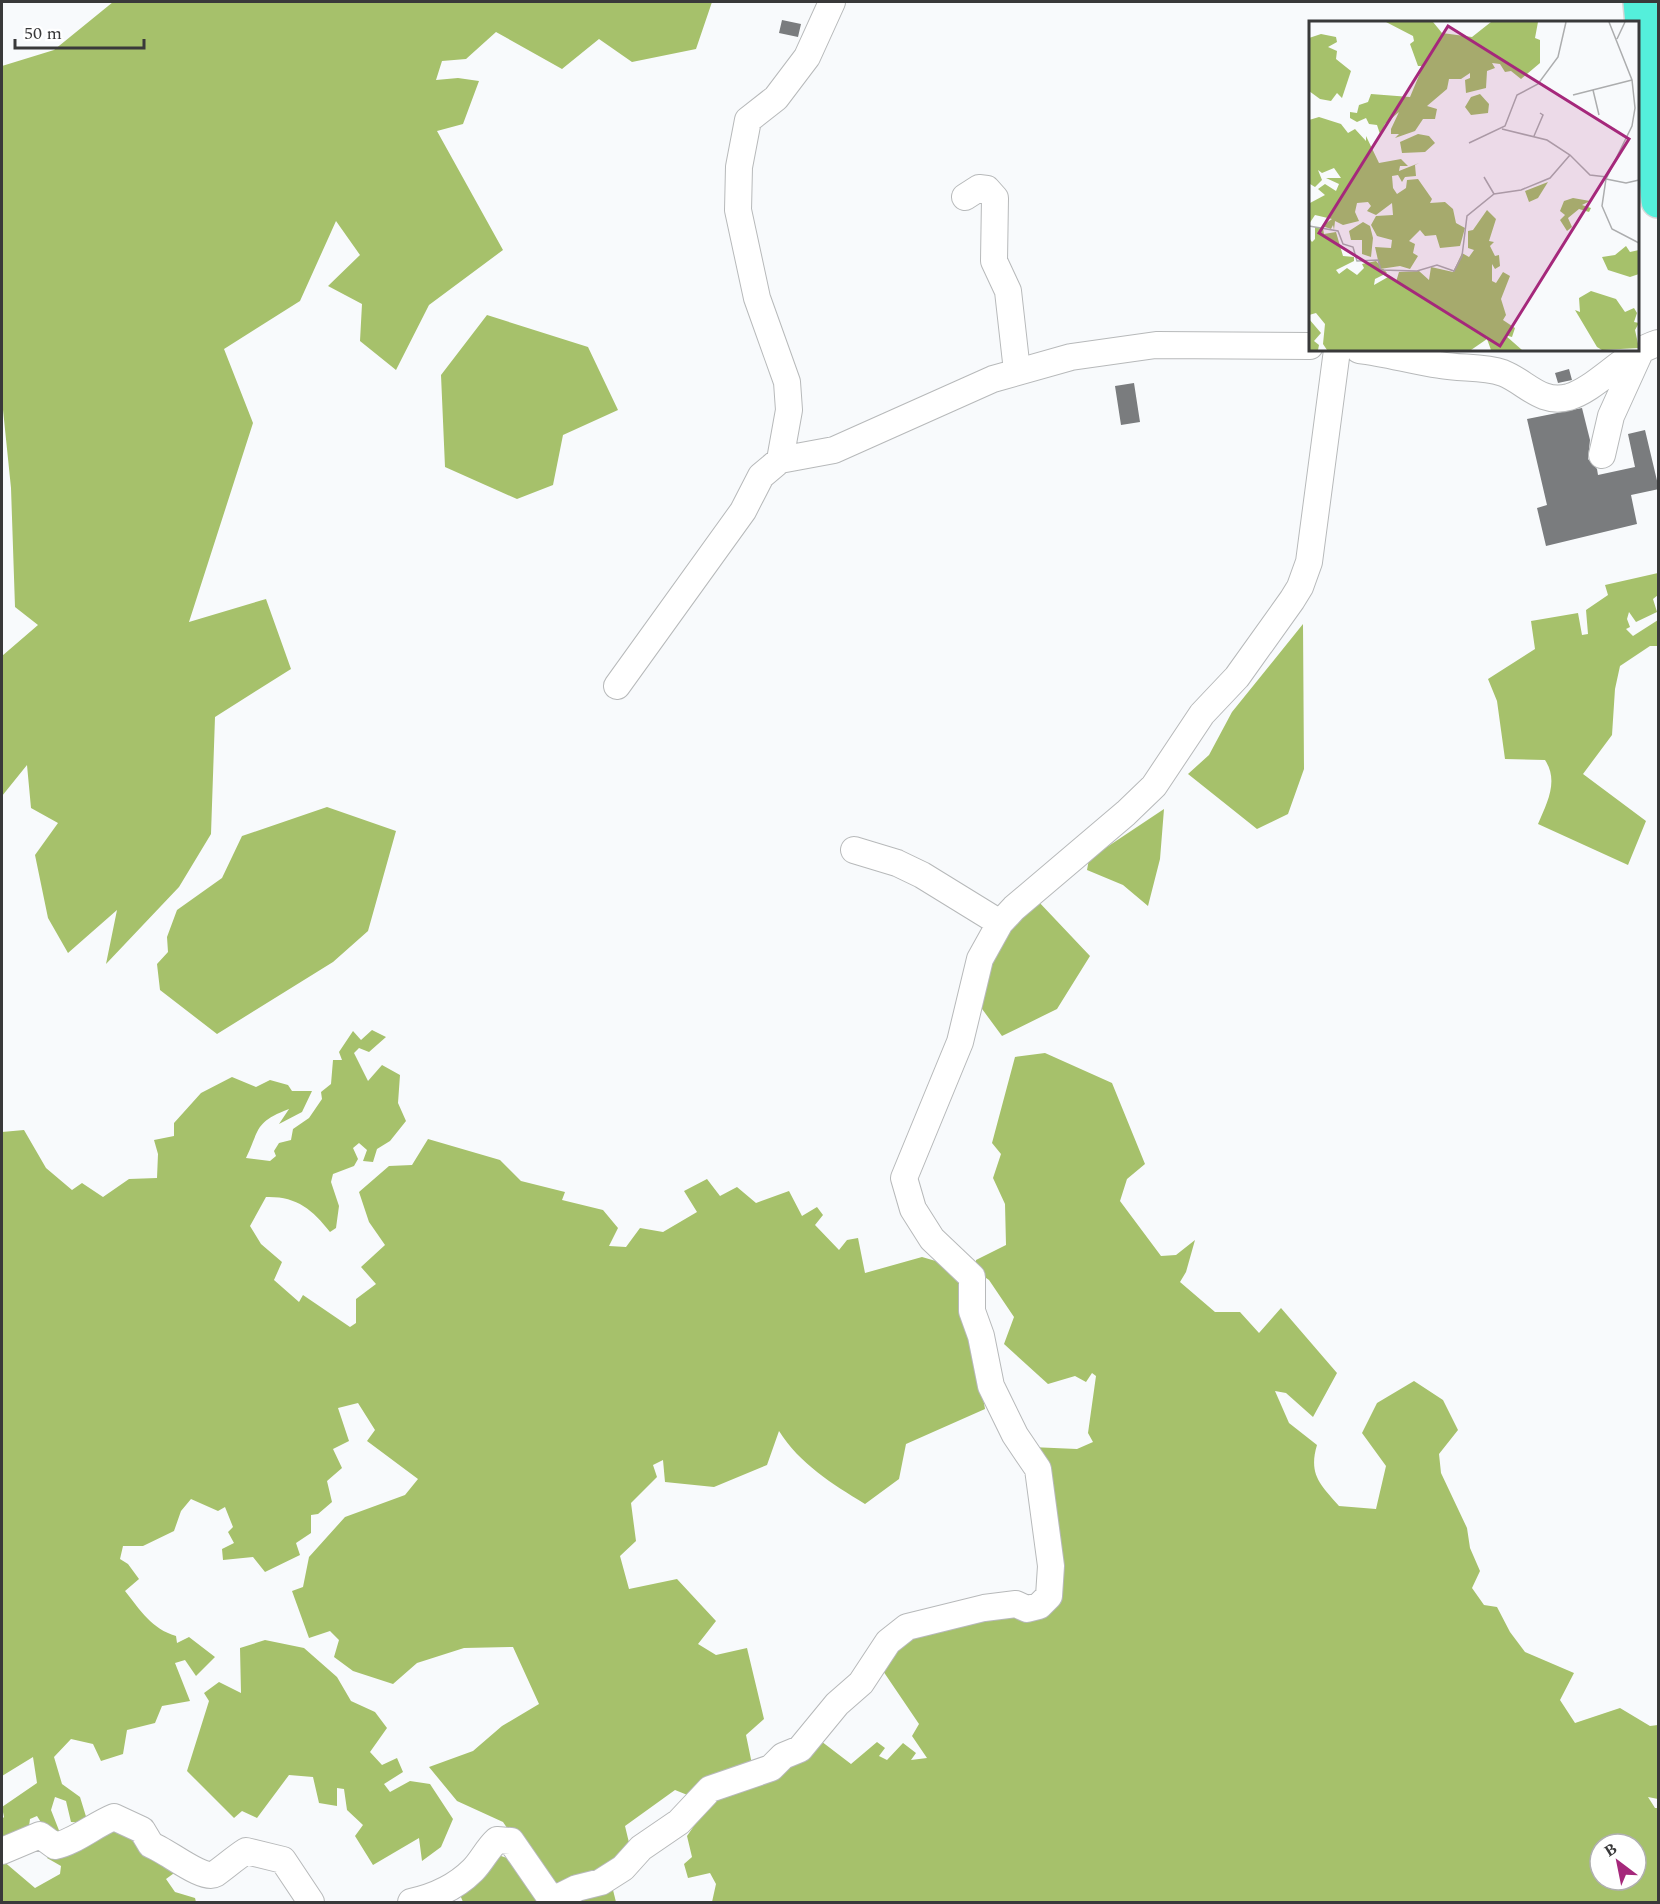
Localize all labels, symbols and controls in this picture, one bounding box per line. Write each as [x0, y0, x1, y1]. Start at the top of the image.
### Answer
scale bar [15, 12, 144, 50]
text: 50 m [24, 20, 62, 47]
inset map [1309, 21, 1639, 351]
north arrow [1588, 1832, 1648, 1892]
text: B [1599, 1837, 1622, 1863]

